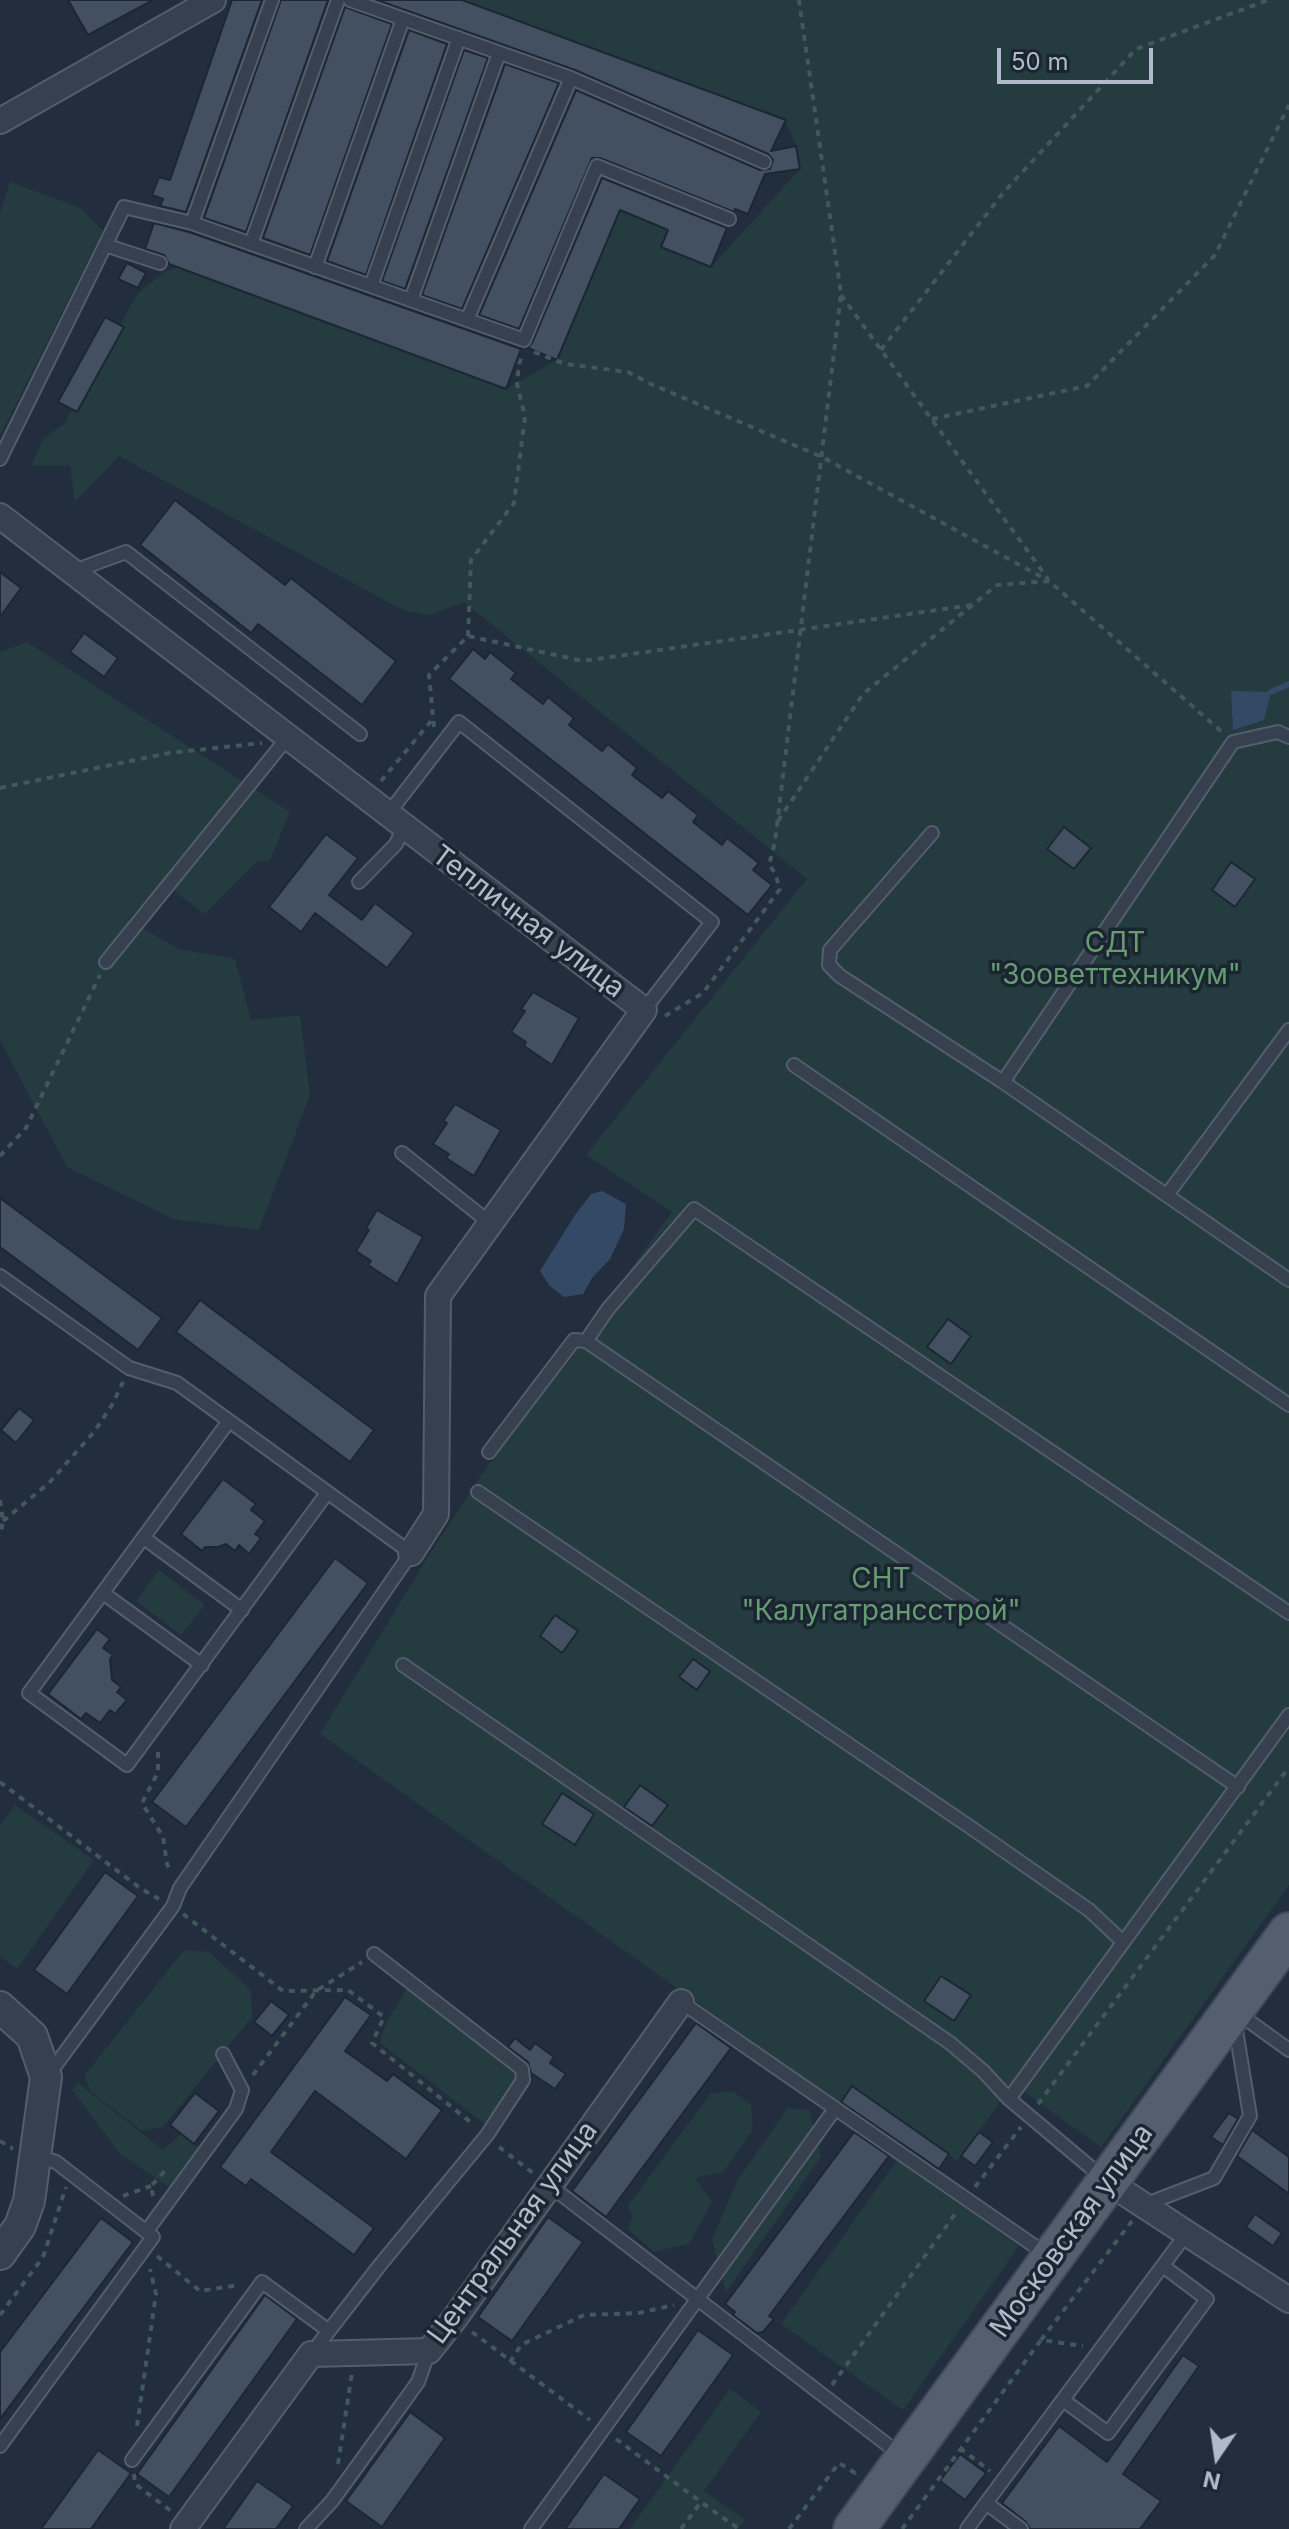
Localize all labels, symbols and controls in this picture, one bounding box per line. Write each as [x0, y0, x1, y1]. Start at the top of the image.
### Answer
scale bar [1001, 32, 1157, 82]
text: 50 m [1011, 47, 1069, 76]
street label: Тепличная улица [425, 839, 631, 1005]
park label: СДТ "Зооветтехникум" [989, 927, 1241, 993]
park label: СНТ "Калугатрансстрой" [741, 1563, 1021, 1629]
street label: Центральная улица [421, 2115, 605, 2351]
street label: Московская улица [983, 2118, 1161, 2344]
north arrow [1177, 2417, 1257, 2497]
text: N [1201, 2466, 1223, 2495]

